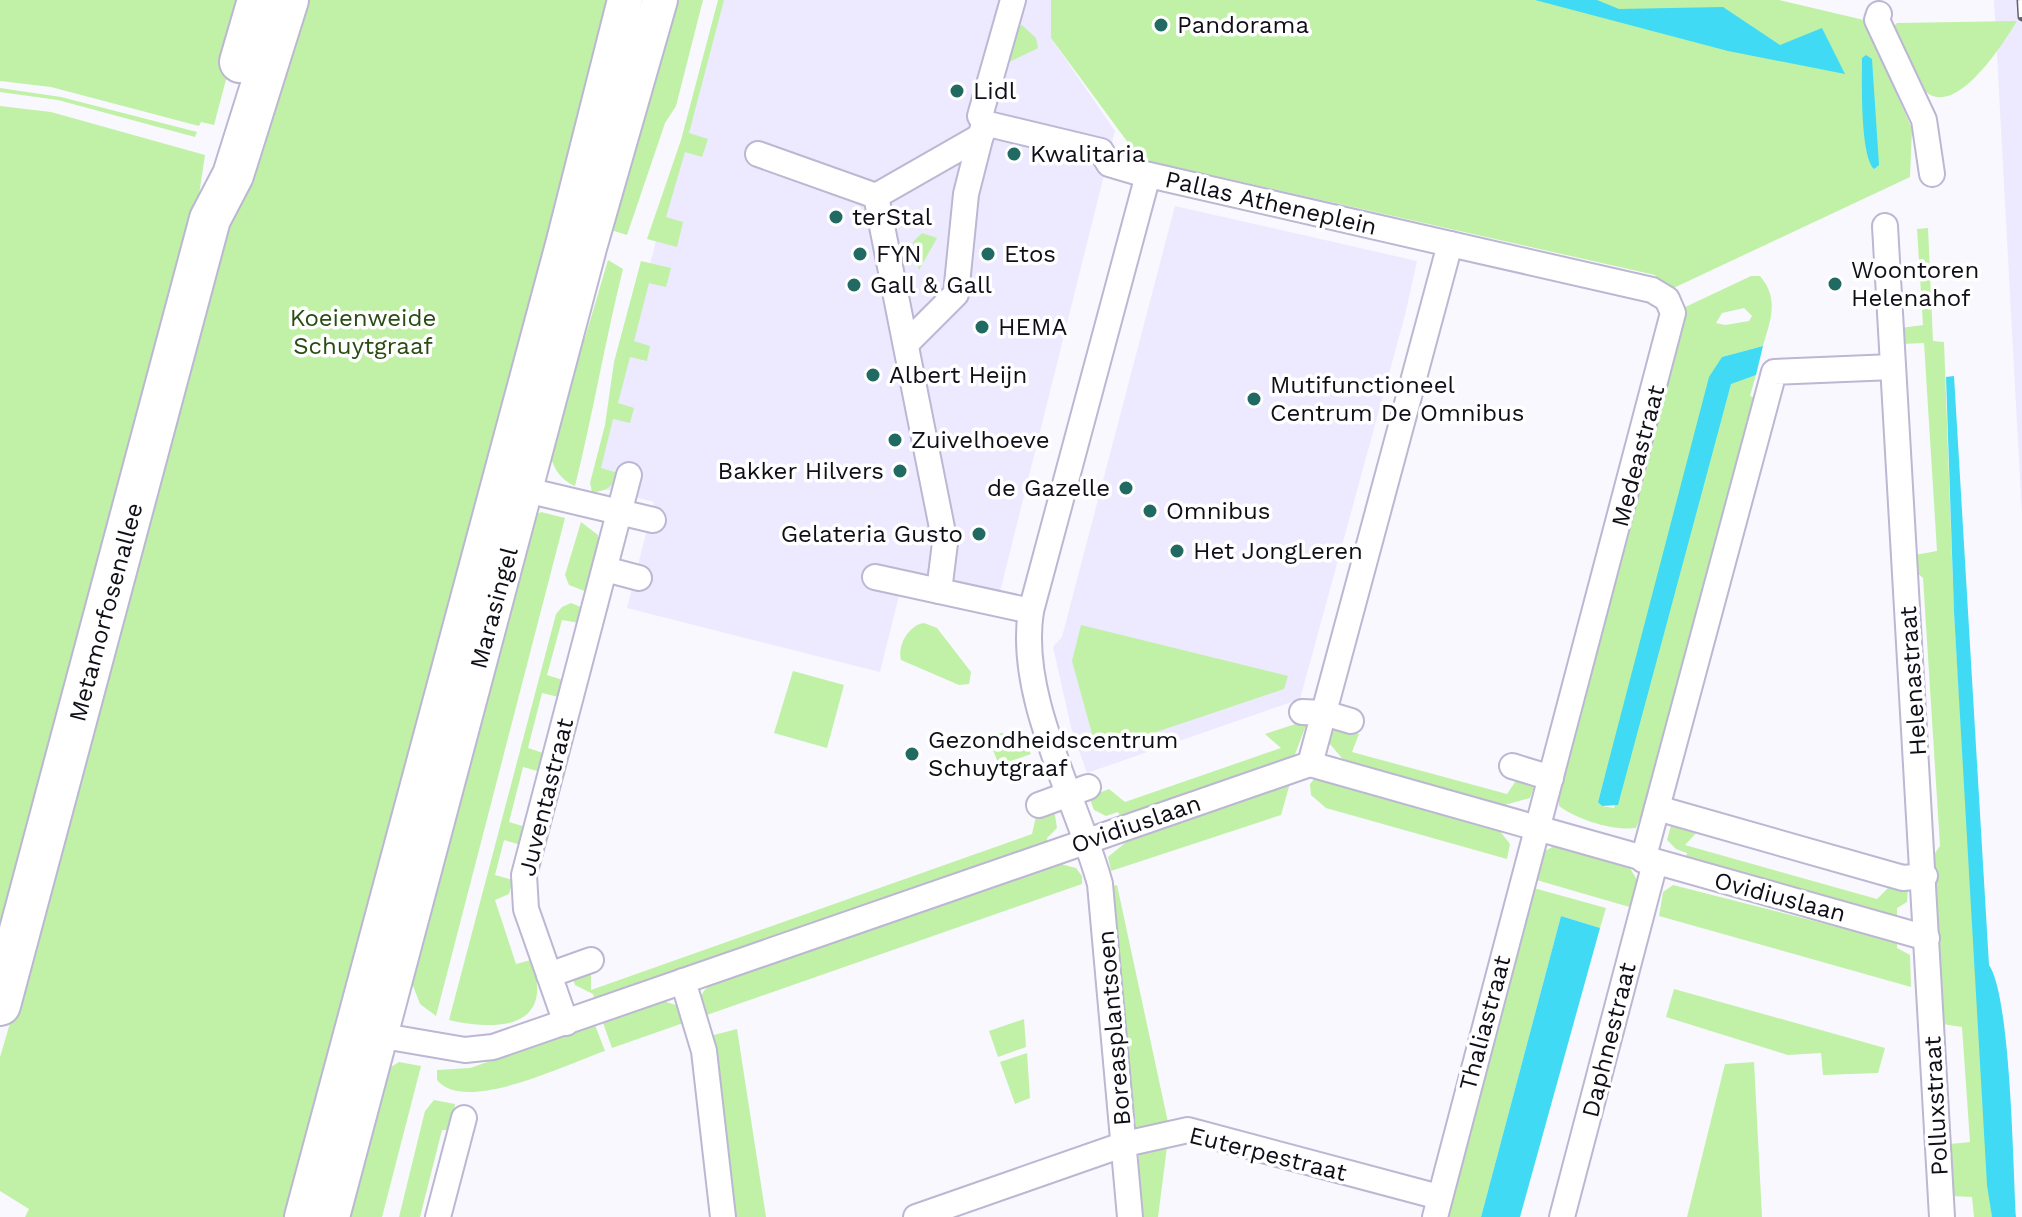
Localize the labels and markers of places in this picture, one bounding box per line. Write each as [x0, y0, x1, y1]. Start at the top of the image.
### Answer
place label: Pandorama [1177, 11, 1309, 39]
marker: Pandorama [1152, 16, 1170, 34]
place label: Lidl [973, 77, 1017, 105]
marker: Lidl [948, 82, 966, 100]
place label: Kwalitaria [1030, 140, 1145, 168]
marker: Kwalitaria [1005, 145, 1023, 163]
place label: terStal [852, 203, 933, 231]
marker: terStal [827, 208, 845, 226]
place label: FYN [876, 240, 922, 268]
place label: Etos [1004, 240, 1056, 268]
marker: FYN [851, 245, 869, 263]
marker: Etos [979, 245, 997, 263]
place label: Woontoren Helenahof [1851, 256, 1979, 312]
place label: Gall & Gall [870, 271, 992, 299]
marker: Woontoren Helenahof [1826, 275, 1844, 293]
marker: Gall & Gall [845, 276, 863, 294]
place label: HEMA [998, 313, 1067, 341]
marker: HEMA [973, 318, 991, 336]
place label: Albert Heijn [889, 361, 1027, 389]
marker: Albert Heijn [864, 366, 882, 384]
place label: Mutifunctioneel Centrum De Omnibus [1270, 371, 1525, 427]
marker: Mutifunctioneel Centrum De Omnibus [1245, 390, 1263, 408]
place label: Zuivelhoeve [911, 426, 1050, 454]
marker: Zuivelhoeve [886, 431, 904, 449]
place label: Bakker Hilvers [718, 457, 884, 485]
marker: Bakker Hilvers [891, 462, 909, 480]
place label: de Gazelle [987, 474, 1110, 502]
marker: de Gazelle [1117, 479, 1135, 497]
place label: Omnibus [1166, 497, 1270, 525]
marker: Omnibus [1141, 502, 1159, 520]
place label: Gelateria Gusto [781, 520, 963, 548]
marker: Gelateria Gusto [970, 525, 988, 543]
place label: Het JongLeren [1193, 537, 1363, 565]
marker: Het JongLeren [1168, 542, 1186, 560]
place label: Gezondheidscentrum Schuytgraaf [928, 726, 1178, 782]
marker: Gezondheidscentrum Schuytgraaf [903, 745, 921, 763]

